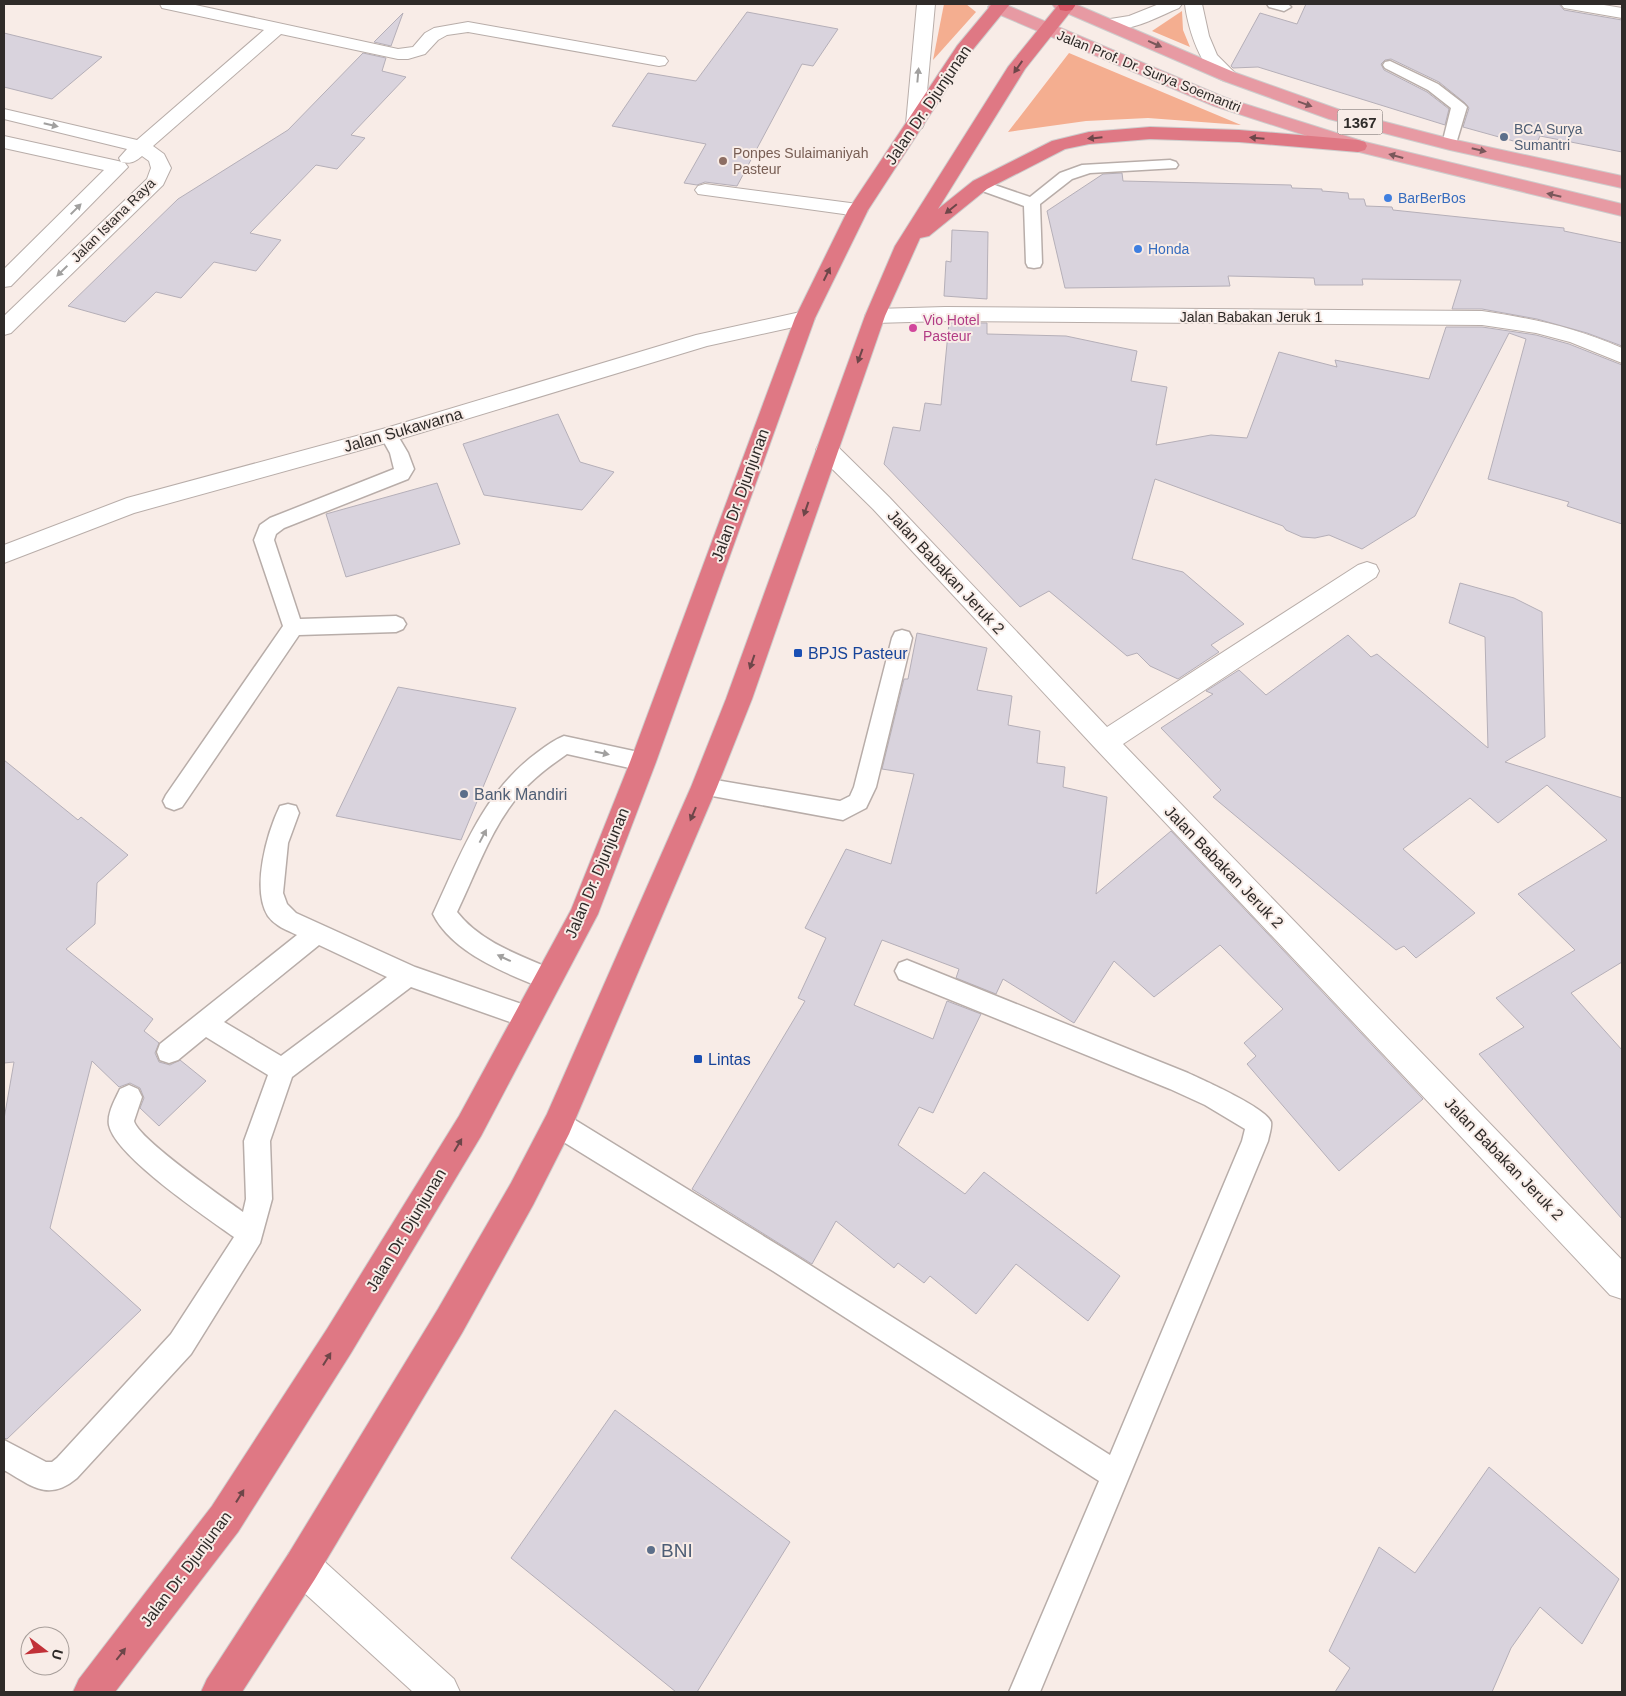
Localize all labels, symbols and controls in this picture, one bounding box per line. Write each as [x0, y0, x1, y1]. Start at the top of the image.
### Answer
street label: Jalan Prof. Dr. Surya Soemantri [1055, 27, 1243, 115]
one-way arrow [1148, 41, 1162, 49]
street label: Jalan Dr. Djunjunan [882, 42, 974, 168]
one-way arrow [1013, 60, 1023, 74]
one-way arrow [914, 67, 922, 83]
one-way arrow [1298, 101, 1313, 108]
road number: 1367 [1338, 110, 1382, 134]
one-way arrow [44, 121, 59, 129]
place label: BCA Surya Sumantri [1514, 121, 1583, 153]
marker: BCA Surya Sumantri [1498, 131, 1510, 143]
one-way arrow [1248, 133, 1264, 141]
one-way arrow [1086, 134, 1102, 142]
place label: Ponpes Sulaimaniyah Pasteur [733, 145, 868, 177]
one-way arrow [1472, 147, 1488, 155]
one-way arrow [1388, 151, 1403, 159]
marker: Ponpes Sulaimaniyah Pasteur [717, 155, 729, 167]
street label: Jalan Istana Raya [68, 175, 158, 265]
place label: BarBerBos [1398, 190, 1466, 206]
one-way arrow [1546, 191, 1561, 199]
marker: BarBerBos [1382, 192, 1394, 204]
one-way arrow [69, 203, 81, 215]
one-way arrow [945, 203, 958, 214]
place label: Honda [1148, 241, 1189, 257]
marker: Honda [1132, 243, 1144, 255]
one-way arrow [56, 265, 68, 277]
one-way arrow [823, 267, 831, 281]
street label: Jalan Babakan Jeruk 1 [1180, 309, 1322, 325]
place label: Vio Hotel Pasteur [923, 312, 980, 344]
marker: Vio Hotel Pasteur [907, 322, 919, 334]
one-way arrow [856, 349, 864, 364]
street label: Jalan Sukawarna [342, 405, 464, 455]
street label: Jalan Dr. Djunjunan [708, 426, 772, 564]
one-way arrow [802, 502, 810, 517]
street label: Jalan Babakan Jeruk 2 [884, 507, 1008, 637]
place label: BPJS Pasteur [808, 645, 908, 662]
marker: BPJS Pasteur [792, 647, 804, 659]
one-way arrow [748, 655, 755, 670]
one-way arrow [594, 749, 609, 757]
place label: Bank Mandiri [474, 786, 567, 803]
marker: Bank Mandiri [458, 788, 470, 800]
street label: Jalan Babakan Jeruk 2 [1161, 803, 1287, 932]
street label: Jalan Dr. Djunjunan [562, 805, 632, 941]
one-way arrow [688, 807, 696, 821]
one-way arrow [479, 829, 487, 843]
one-way arrow [497, 954, 511, 962]
place label: Lintas [708, 1051, 751, 1068]
marker: Lintas [692, 1053, 704, 1065]
street label: Jalan Babakan Jeruk 2 [1441, 1095, 1567, 1224]
one-way arrow [453, 1139, 462, 1152]
street label: Jalan Dr. Djunjunan [363, 1166, 449, 1294]
one-way arrow [323, 1352, 332, 1365]
one-way arrow [235, 1489, 245, 1503]
street label: Jalan Dr. Djunjunan [137, 1508, 235, 1630]
place label: BNI [661, 1540, 693, 1561]
marker: BNI [645, 1544, 657, 1556]
north arrow [20, 1626, 70, 1676]
text: U [48, 1648, 67, 1662]
one-way arrow [116, 1648, 127, 1661]

